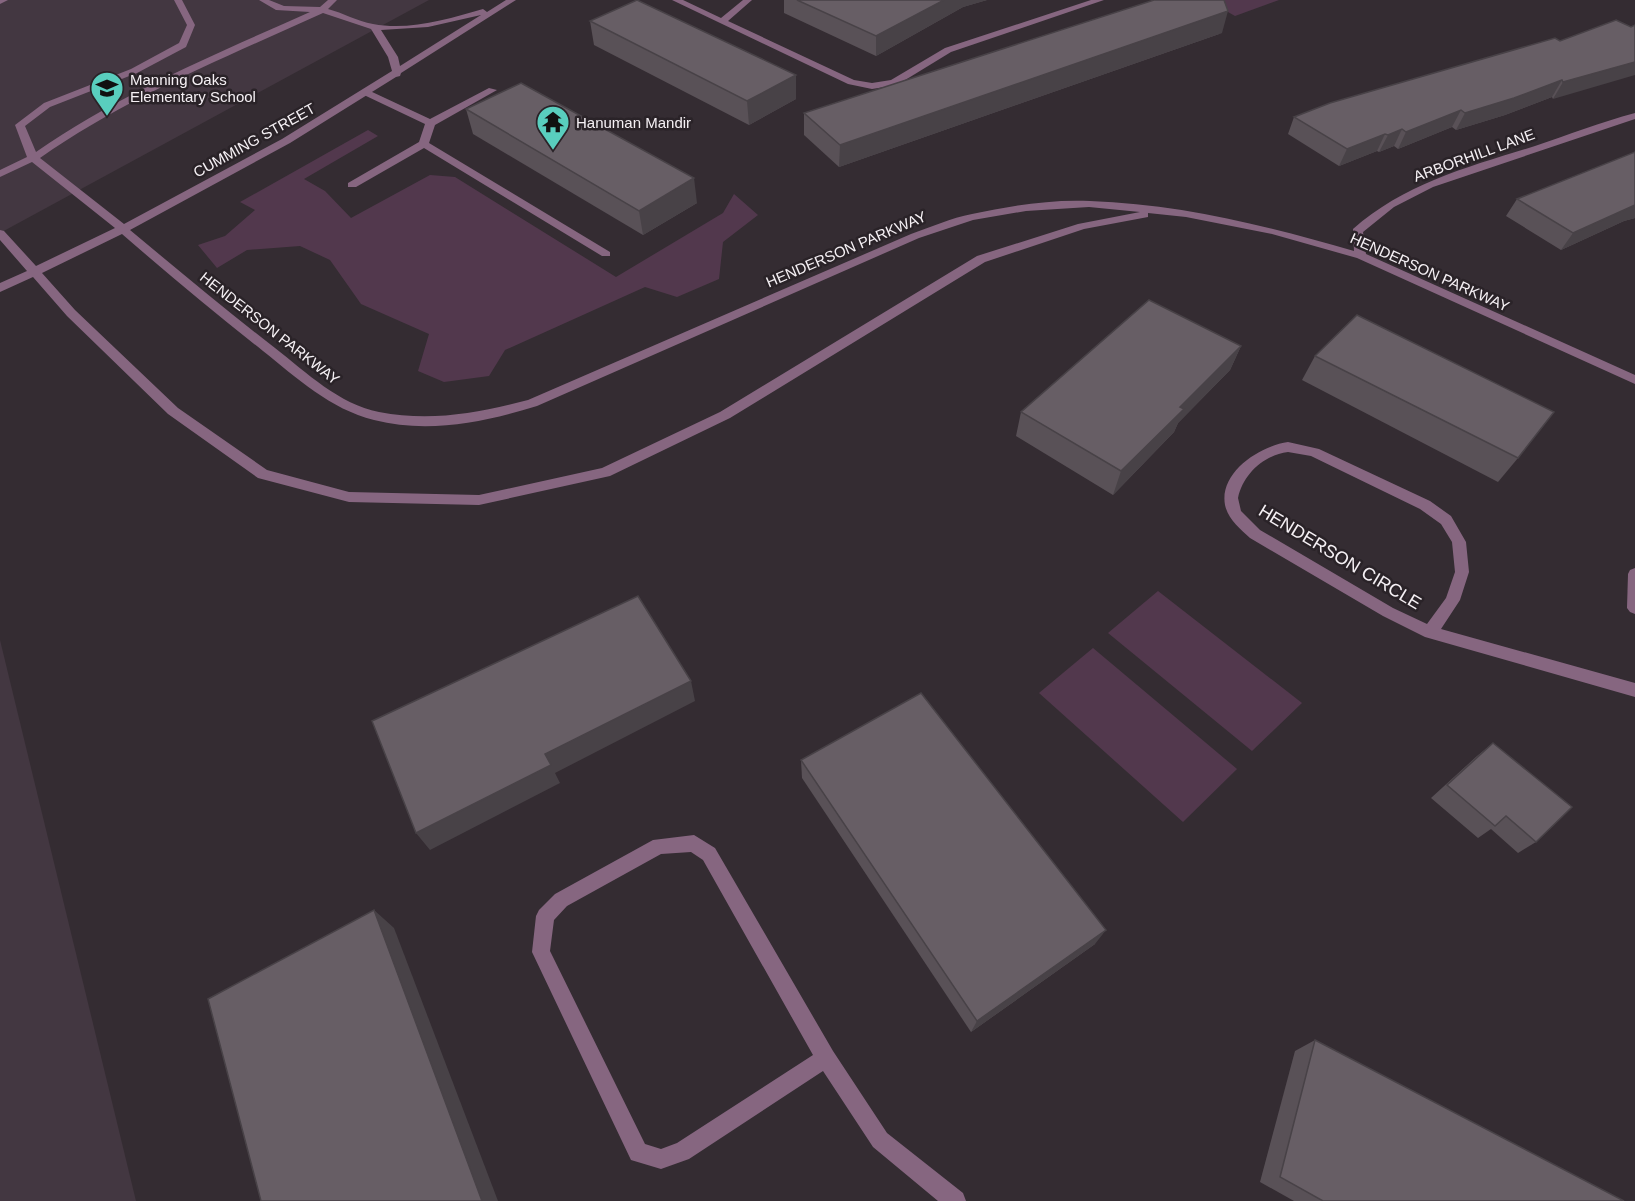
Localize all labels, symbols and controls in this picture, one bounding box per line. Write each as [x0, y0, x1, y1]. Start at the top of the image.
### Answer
school or university icon: Manning Oaks Elementary School [89, 70, 125, 117]
place label: Manning Oaks Elementary School [130, 71, 256, 105]
street label: CUMMING STREET [190, 99, 318, 181]
temple icon: Hanuman Mandir [535, 104, 571, 151]
place label: Hanuman Mandir [576, 114, 691, 131]
street label: ARBORHILL LANE [1411, 125, 1537, 185]
street label: HENDERSON PARKWAY [763, 208, 929, 290]
street label: HENDERSON PARKWAY [1348, 229, 1512, 315]
street label: HENDERSON PARKWAY [197, 268, 343, 388]
street label: HENDERSON CIRCLE [1255, 501, 1425, 613]

